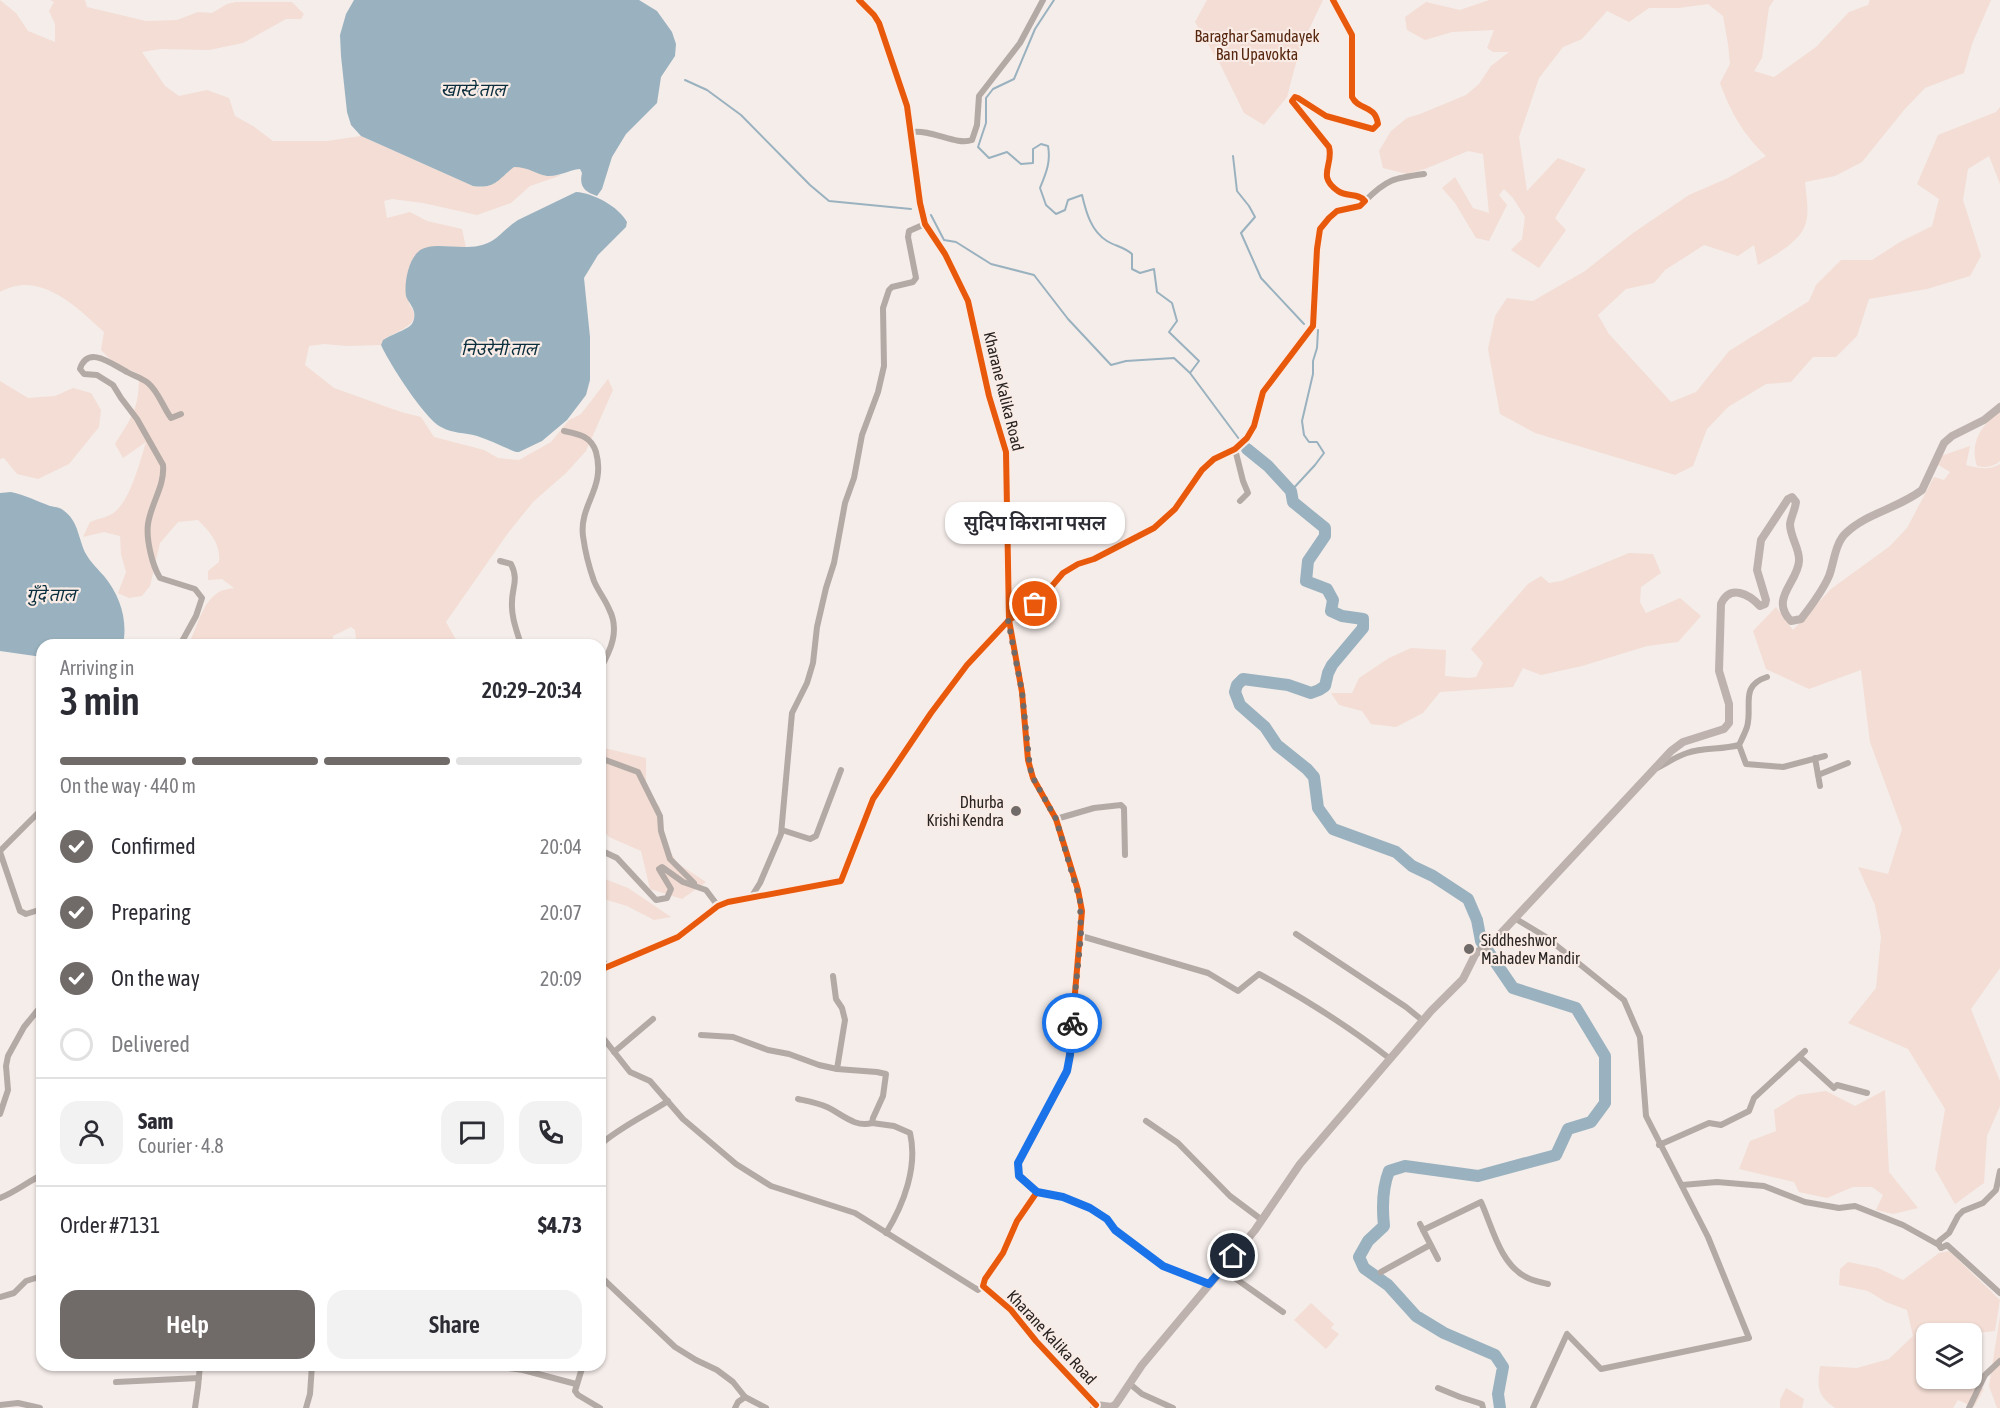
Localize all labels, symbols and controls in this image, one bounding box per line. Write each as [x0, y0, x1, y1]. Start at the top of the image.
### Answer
park label: Baraghar Samudayek Ban Upavokta [1194, 27, 1320, 64]
water label: खास्टे ताल [440, 79, 509, 100]
street label: Kharane Kalika Road [980, 330, 1028, 452]
water label: निउरेनी ताल [461, 338, 541, 359]
callout: सुदिप किराना पसल [945, 502, 1125, 544]
text: सुदिप किराना पसल [964, 511, 1106, 534]
pin [1009, 578, 1060, 629]
water label: गुँदे ताल [26, 584, 79, 606]
icon: bag [1018, 587, 1051, 620]
text: Arriving in [60, 656, 134, 679]
text: 20:29–20:34 [482, 677, 582, 703]
text: 3 min [60, 679, 140, 723]
text: On the way · 440 m [60, 774, 196, 797]
place label: Dhurba Krishi Kendra [927, 793, 1004, 829]
marker: Dhurba Krishi Kendra [1009, 804, 1023, 818]
icon: check [60, 830, 93, 863]
text: Confirmed [111, 833, 196, 859]
text: 20:04 [540, 835, 582, 858]
icon: check [60, 896, 93, 929]
text: Preparing [111, 899, 191, 925]
text: 20:07 [540, 901, 582, 924]
place label: Siddheshwor Mahadev Mandir [1481, 931, 1580, 967]
marker: Siddheshwor Mahadev Mandir [1462, 942, 1476, 956]
icon: check [60, 962, 93, 995]
text: On the way [111, 965, 200, 991]
text: 20:09 [540, 967, 582, 990]
courier [1042, 993, 1102, 1053]
icon: bike [1056, 1007, 1089, 1040]
text: Delivered [111, 1031, 190, 1057]
button: person [60, 1101, 123, 1164]
button: chat [441, 1101, 504, 1164]
button: phone [519, 1101, 582, 1164]
text: Sam [138, 1108, 173, 1134]
text: Courier · 4.8 [138, 1134, 224, 1157]
text: Order #7131 [60, 1212, 160, 1238]
text: $4.73 [538, 1212, 582, 1238]
pin [1207, 1230, 1258, 1281]
icon: home [1216, 1239, 1249, 1272]
street label: Kharane Kalika Road [1004, 1286, 1100, 1388]
button: Help [60, 1290, 315, 1359]
button: Share [327, 1290, 582, 1359]
map controls [1916, 1323, 1982, 1389]
button: layers [1916, 1323, 1982, 1389]

